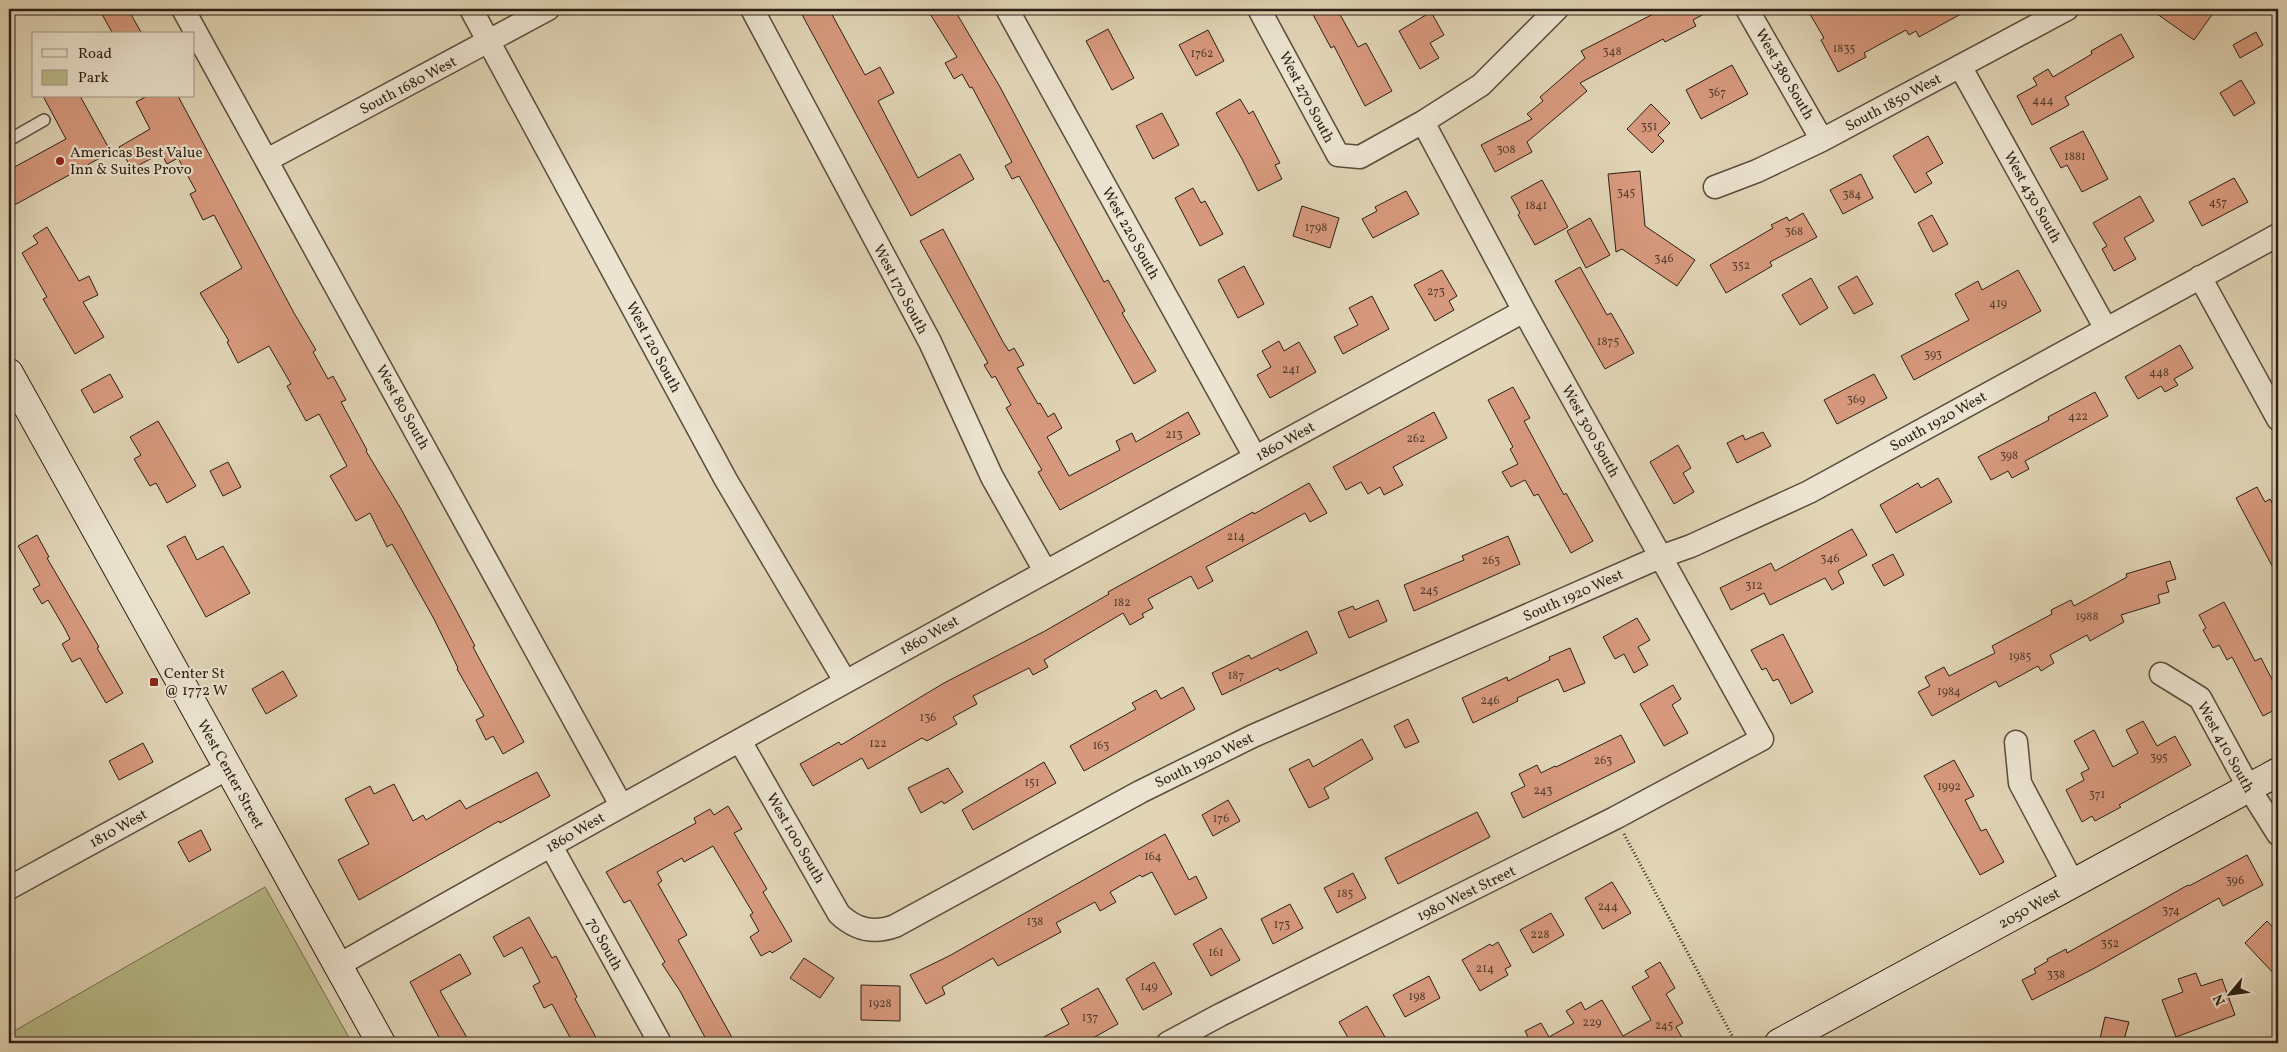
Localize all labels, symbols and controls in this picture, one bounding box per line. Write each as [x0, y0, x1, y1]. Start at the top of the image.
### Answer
street label: West 380 South [1749, 25, 1818, 124]
legend [32, 32, 195, 98]
house number: 1835 [1833, 41, 1856, 57]
text: Road [78, 44, 112, 65]
house number: 348 [1602, 44, 1622, 60]
house number: 1762 [1191, 46, 1214, 62]
street label: West 270 South [1273, 48, 1339, 147]
street label: South 1680 West [356, 52, 461, 121]
text: Park [78, 68, 109, 89]
street label: South 1850 West [1842, 69, 1946, 138]
house number: 367 [1708, 85, 1726, 101]
house number: 444 [2032, 93, 2054, 109]
house number: 351 [1641, 119, 1657, 135]
house number: 308 [1496, 142, 1516, 158]
place label: Americas Best Value Inn & Suites Provo [70, 143, 203, 181]
street label: West 430 South [1998, 148, 2066, 248]
house number: 1881 [2064, 149, 2086, 165]
marker: Americas Best Value Inn & Suites Provo [54, 155, 66, 167]
street label: West 220 South [1096, 184, 1164, 284]
house number: 345 [1617, 185, 1636, 201]
house number: 384 [1842, 187, 1862, 203]
house number: 457 [2209, 195, 2227, 211]
house number: 1841 [1525, 198, 1547, 214]
house number: 1798 [1305, 220, 1327, 236]
house number: 368 [1785, 224, 1803, 240]
street label: West 170 South [867, 241, 932, 338]
house number: 346 [1654, 251, 1674, 267]
house number: 352 [1732, 258, 1750, 274]
house number: 273 [1427, 284, 1445, 300]
house number: 419 [1989, 296, 2007, 312]
street label: West 120 South [620, 298, 686, 397]
house number: 1875 [1597, 334, 1619, 350]
house number: 393 [1924, 347, 1942, 363]
street label: West 80 South [370, 361, 434, 454]
house number: 241 [1282, 362, 1300, 378]
house number: 448 [2149, 365, 2169, 381]
street label: West 300 South [1555, 381, 1624, 482]
street label: South 1920 West [1887, 387, 1991, 458]
house number: 369 [1847, 392, 1865, 408]
house number: 422 [2068, 409, 2088, 425]
street label: 1860 West [1252, 417, 1319, 467]
house number: 213 [1165, 427, 1183, 443]
house number: 262 [1407, 431, 1425, 447]
house number: 398 [2000, 448, 2018, 464]
house number: 214 [1227, 529, 1245, 545]
house number: 346 [1820, 551, 1840, 567]
house number: 263 [1482, 553, 1500, 569]
street label: South 1920 West [1520, 565, 1627, 628]
house number: 312 [1745, 578, 1763, 594]
house number: 245 [1420, 583, 1439, 599]
house number: 182 [1113, 595, 1131, 611]
house number: 1988 [2075, 609, 2099, 625]
street label: 1860 West [896, 611, 963, 661]
house number: 1985 [2009, 649, 2032, 665]
place label: Center St @ 1772 W [164, 664, 228, 702]
house number: 187 [1228, 668, 1244, 684]
marker: Center St @ 1772 W [148, 676, 160, 688]
house number: 1984 [1937, 684, 1961, 700]
house number: 246 [1480, 693, 1500, 709]
street label: West 410 South [2191, 698, 2258, 797]
house number: 136 [920, 710, 936, 726]
street label: West Center Street [191, 716, 269, 833]
street label: South 1920 West [1152, 728, 1258, 794]
house number: 122 [869, 736, 887, 752]
house number: 163 [1093, 738, 1109, 754]
house number: 395 [2150, 750, 2168, 766]
house number: 263 [1594, 753, 1612, 769]
house number: 151 [1024, 775, 1040, 791]
house number: 1992 [1937, 779, 1961, 795]
house number: 243 [1534, 783, 1552, 799]
house number: 371 [2089, 787, 2105, 803]
street label: West 100 South [760, 789, 829, 888]
street label: 1810 West [86, 805, 152, 854]
street label: 1860 West [542, 808, 609, 859]
house number: 176 [1213, 811, 1229, 827]
house number: 164 [1144, 849, 1162, 865]
street label: 1980 West Street [1414, 861, 1520, 927]
house number: 396 [2226, 873, 2244, 889]
street label: 2050 West [1995, 884, 2065, 935]
house number: 185 [1337, 886, 1353, 902]
house number: 244 [1598, 899, 1618, 915]
house number: 374 [2162, 903, 2180, 919]
street label: 70 South [581, 914, 627, 975]
house number: 138 [1027, 914, 1043, 930]
house number: 173 [1274, 917, 1290, 933]
house number: 228 [1531, 927, 1549, 943]
house number: 352 [2101, 936, 2119, 952]
house number: 161 [1208, 945, 1224, 961]
house number: 214 [1476, 961, 1494, 977]
house number: 338 [2047, 967, 2065, 983]
north arrow [2204, 970, 2254, 1020]
house number: 149 [1140, 979, 1158, 995]
house number: 198 [1409, 989, 1425, 1005]
text: N [2209, 991, 2231, 1009]
house number: 1928 [868, 996, 892, 1012]
house number: 137 [1082, 1010, 1098, 1026]
house number: 229 [1583, 1015, 1602, 1031]
house number: 245 [1655, 1018, 1674, 1034]

